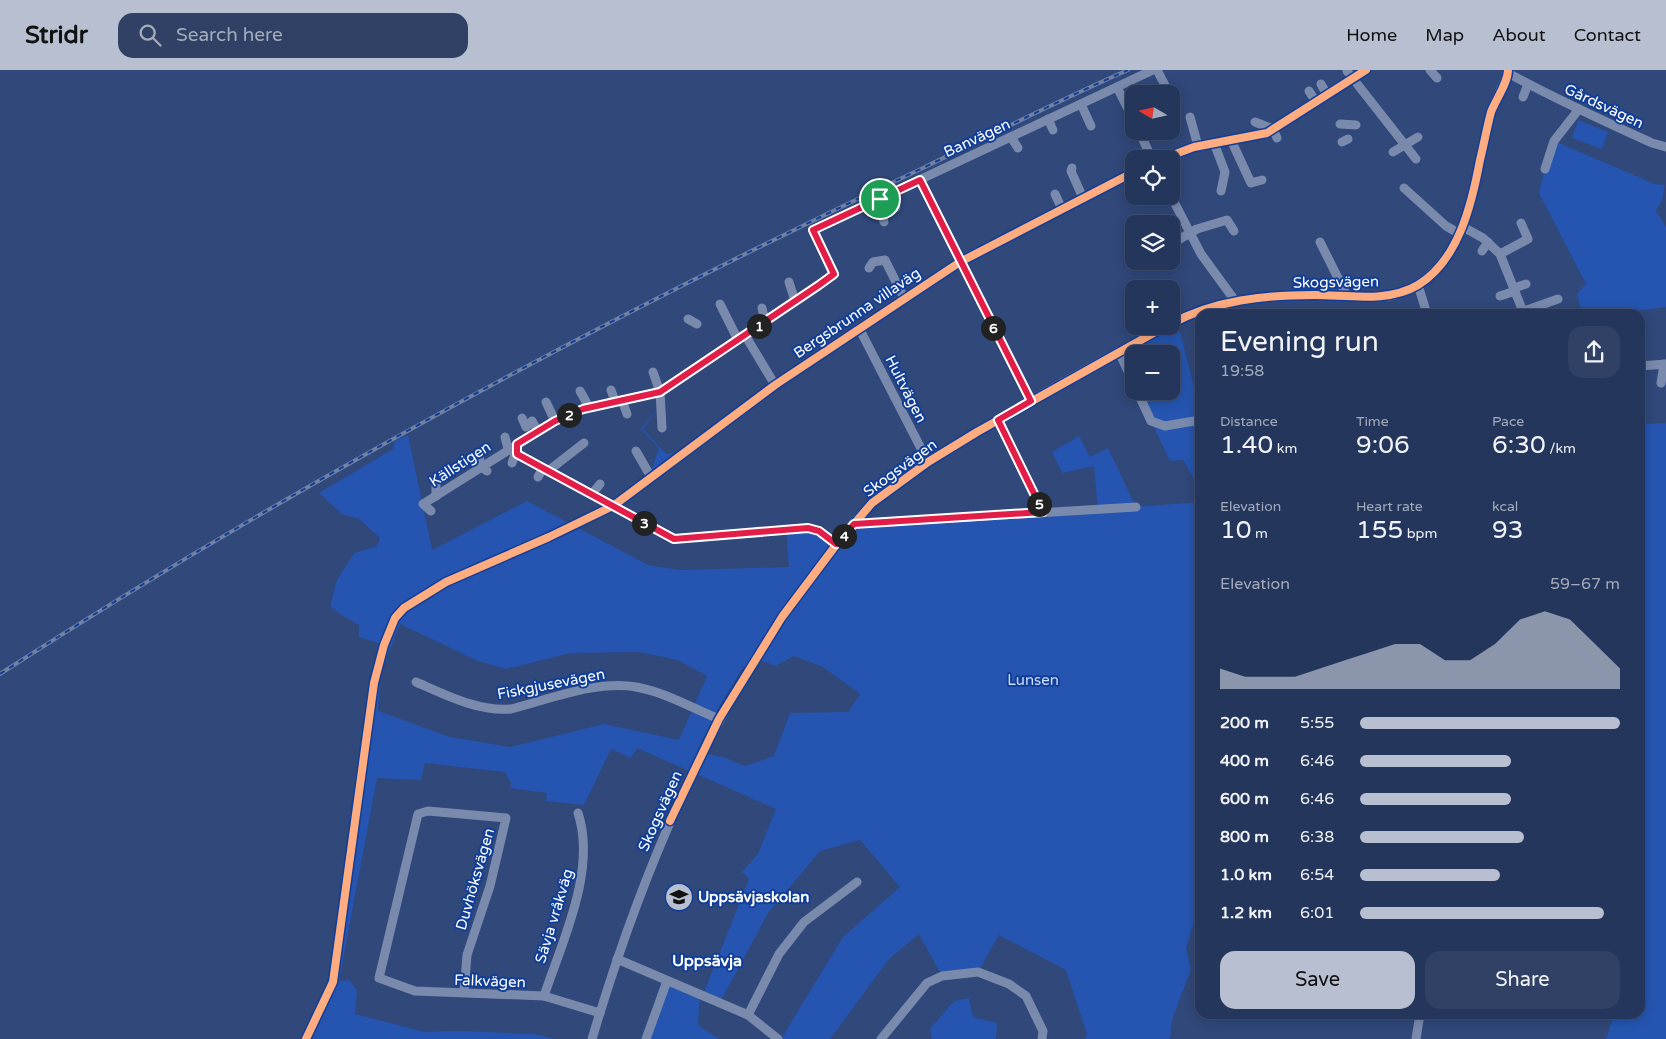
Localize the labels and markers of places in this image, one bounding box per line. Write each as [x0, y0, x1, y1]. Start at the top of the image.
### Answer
pin [859, 178, 901, 220]
pin: 1 [746, 314, 772, 338]
pin: 6 [980, 316, 1006, 340]
pin: 2 [556, 402, 582, 428]
pin: 5 [1026, 492, 1052, 516]
pin: 3 [632, 510, 656, 536]
pin: 4 [832, 524, 856, 548]
school or university icon: Uppsävjaskolan [664, 882, 694, 912]
place label: Uppsävjaskolan [698, 888, 809, 907]

